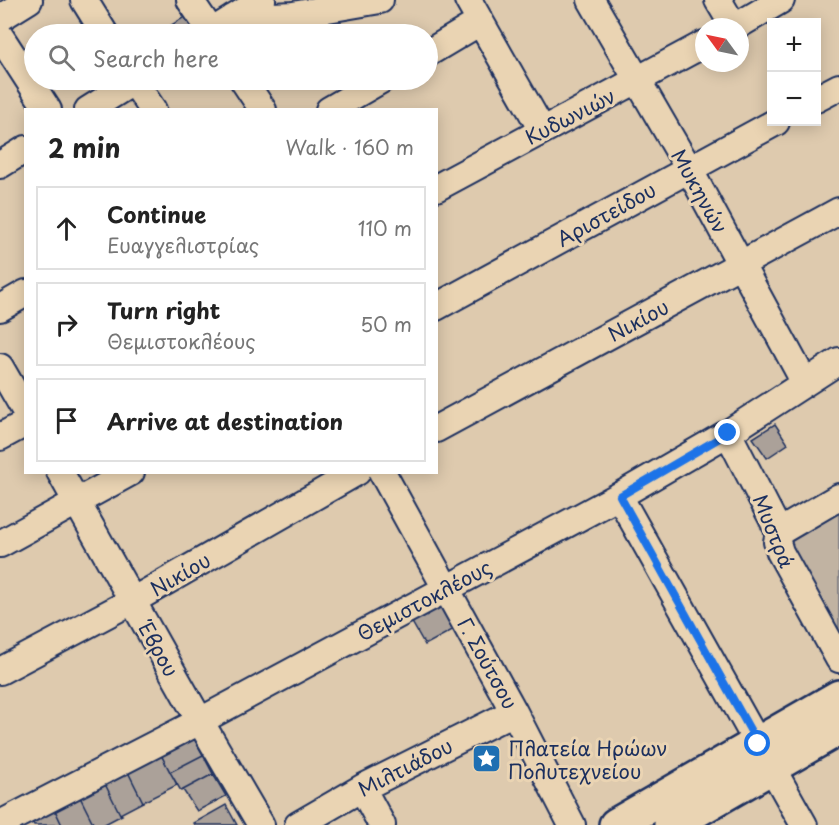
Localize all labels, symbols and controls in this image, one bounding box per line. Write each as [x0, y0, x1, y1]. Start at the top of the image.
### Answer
north arrow [695, 18, 749, 72]
map controls [767, 18, 821, 126]
button: + [767, 18, 821, 72]
search box [24, 24, 438, 90]
icon: search [45, 41, 78, 74]
text: Search here [93, 41, 219, 74]
button: − [767, 72, 821, 126]
street label: Κυδωνιών [519, 80, 621, 152]
text: 2 min [48, 128, 121, 167]
text: Walk · 160 m [286, 132, 414, 162]
street label: Μυκηνών [664, 143, 736, 239]
street label: Αριστείδου [551, 174, 661, 254]
text: Continue [107, 197, 206, 230]
icon: ahead [50, 212, 83, 245]
text: 110 m [358, 213, 412, 243]
text: Ευαγγελιστρίας [107, 230, 259, 260]
street label: Νικίου [602, 291, 674, 349]
text: Turn right [107, 293, 220, 326]
icon: right [50, 308, 83, 341]
text: 50 m [360, 309, 412, 339]
text: Θεμιστοκλέους [107, 326, 255, 356]
icon: arrive [50, 404, 83, 437]
text: Arrive at destination [107, 404, 343, 437]
route end [714, 419, 740, 445]
street label: Μυστρά [746, 490, 802, 572]
street label: Νικίου [144, 545, 216, 603]
street label: Θεμιστοκλέους [351, 552, 497, 648]
street label: Γ. Σούτσου [450, 612, 526, 714]
street label: Έβρου [130, 614, 186, 682]
street label: Μιλτιάδου [352, 730, 458, 804]
route start [744, 730, 770, 756]
place label: Πλατεία Ηρώων Πολυτεχνείου [508, 733, 668, 786]
place icon: Πλατεία Ηρώων Πολυτεχνείου [471, 743, 503, 775]

